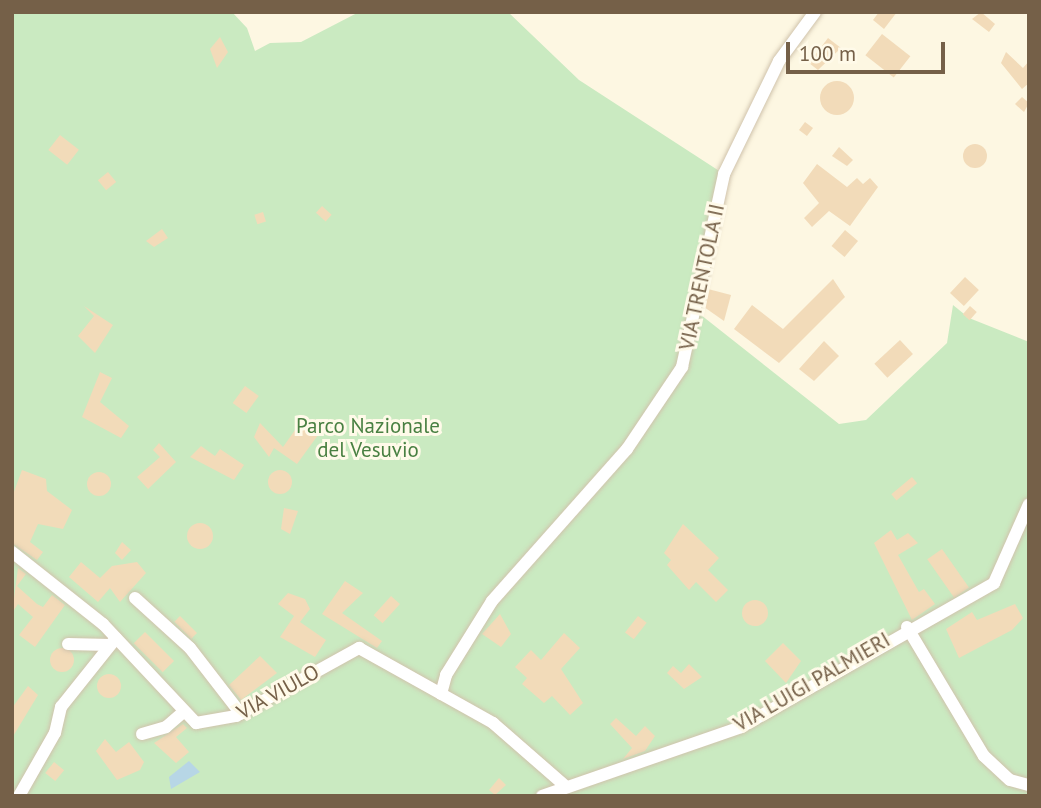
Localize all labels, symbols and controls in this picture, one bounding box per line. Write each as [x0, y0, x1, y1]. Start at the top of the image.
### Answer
scale bar [789, 28, 948, 72]
text: 100 m [799, 40, 856, 67]
street label: VIA TRENTOLA II [674, 200, 730, 354]
park label: Parco Nazionale del Vesuvio [296, 413, 440, 463]
street label: VIA LUIGI PALMIERI [729, 627, 895, 737]
street label: VIA VIULO [232, 659, 324, 725]

